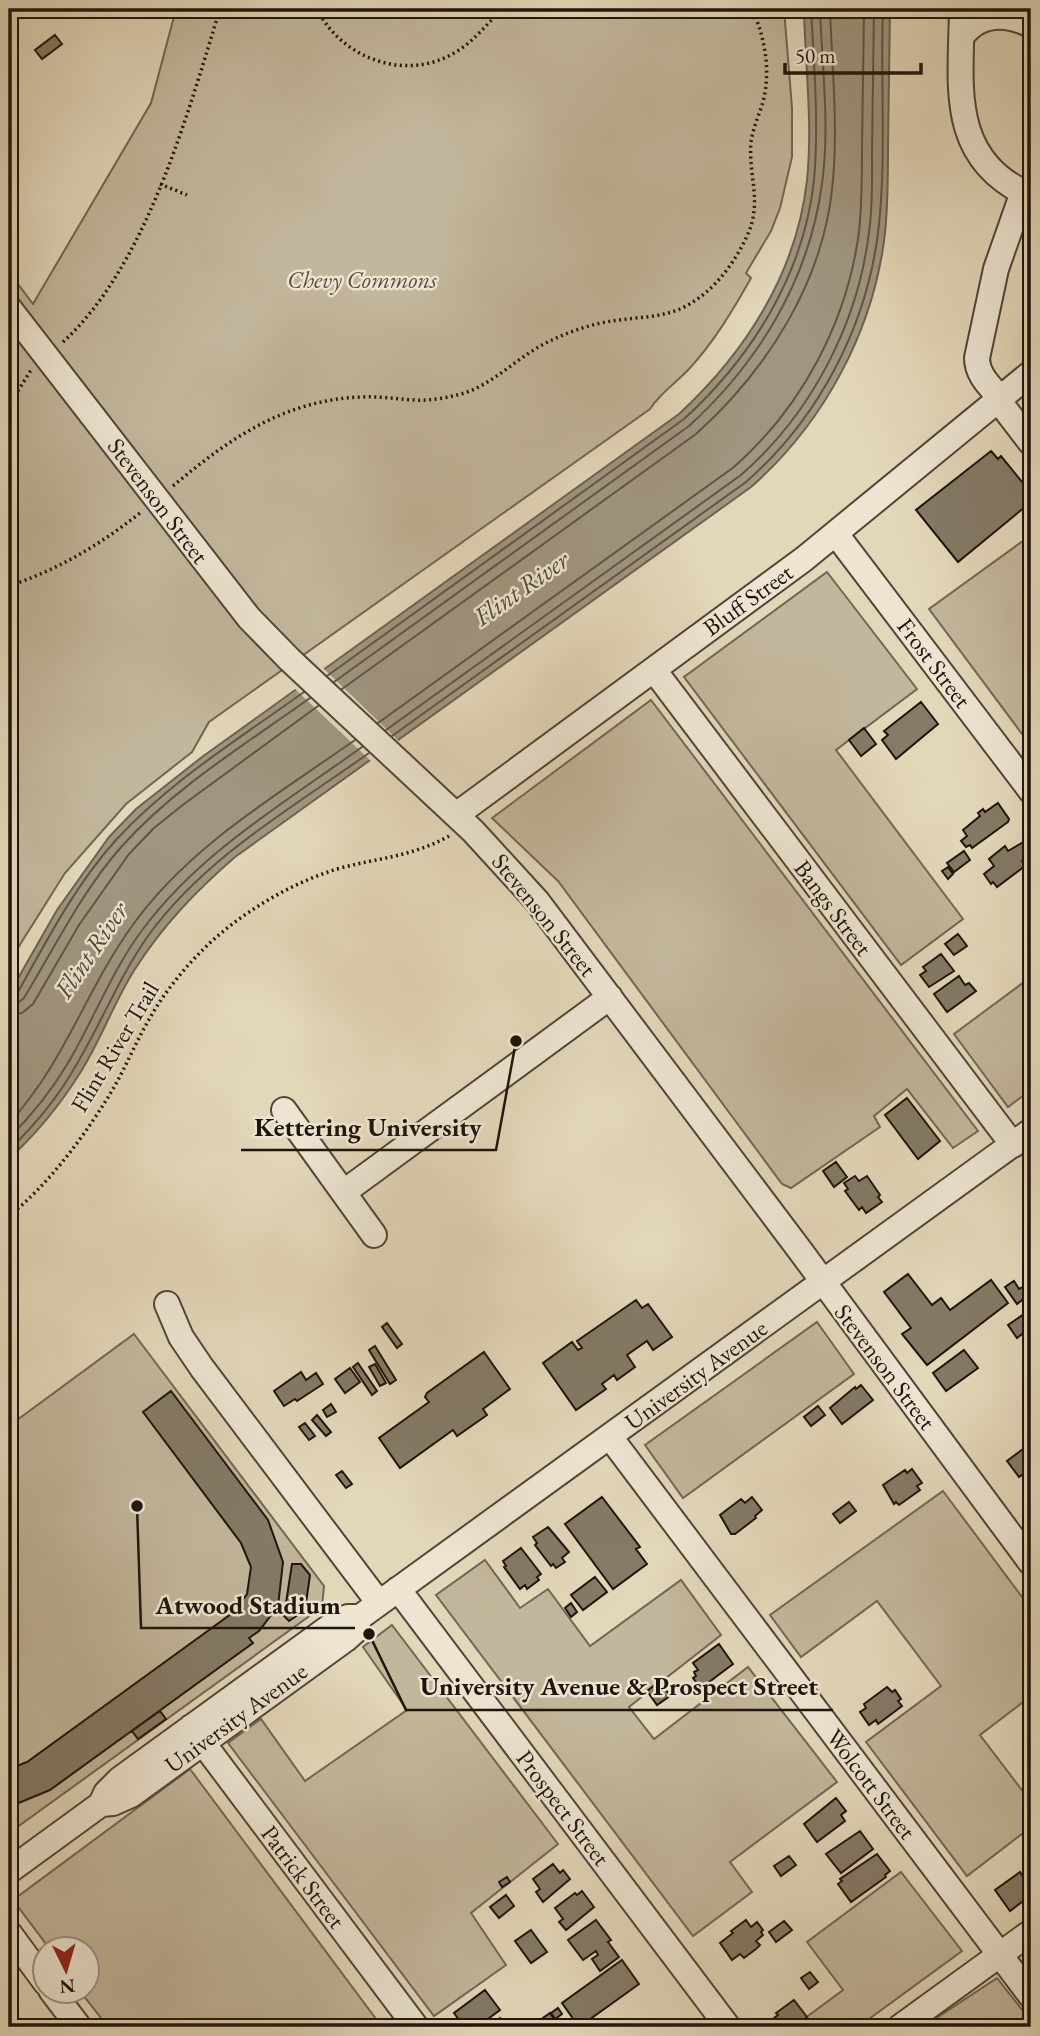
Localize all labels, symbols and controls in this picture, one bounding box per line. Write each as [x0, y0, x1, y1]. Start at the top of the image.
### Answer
scale bar [785, 32, 921, 76]
text: 50 m [795, 42, 836, 69]
park label: Chevy Commons [287, 264, 437, 295]
street label: Stevenson Street [101, 432, 216, 570]
water label: Flint River [466, 542, 576, 634]
street label: Bluff Street [697, 556, 799, 643]
street label: Frost Street [890, 611, 979, 714]
street label: Stevenson Street [485, 847, 604, 983]
street label: Bangs Street [787, 854, 880, 962]
water label: Flint River [46, 894, 136, 1006]
street label: Flint River Trail [63, 976, 166, 1118]
callout: Kettering University [241, 1103, 496, 1150]
text: Kettering University [254, 1110, 482, 1144]
street label: Stevenson Street [828, 1298, 943, 1436]
street label: University Avenue [618, 1312, 773, 1437]
callout: Atwood Stadium [141, 1581, 355, 1628]
text: Atwood Stadium [154, 1588, 341, 1622]
street label: University Avenue [158, 1655, 313, 1780]
callout: University Avenue & Prospect Street [406, 1663, 833, 1710]
text: University Avenue & Prospect Street [420, 1669, 818, 1703]
street label: Wolcott Street [820, 1722, 923, 1846]
street label: Prospect Street [510, 1744, 617, 1872]
street label: Patrick Street [254, 1819, 353, 1935]
north arrow [32, 1934, 102, 2004]
text: N [58, 1973, 76, 2000]

